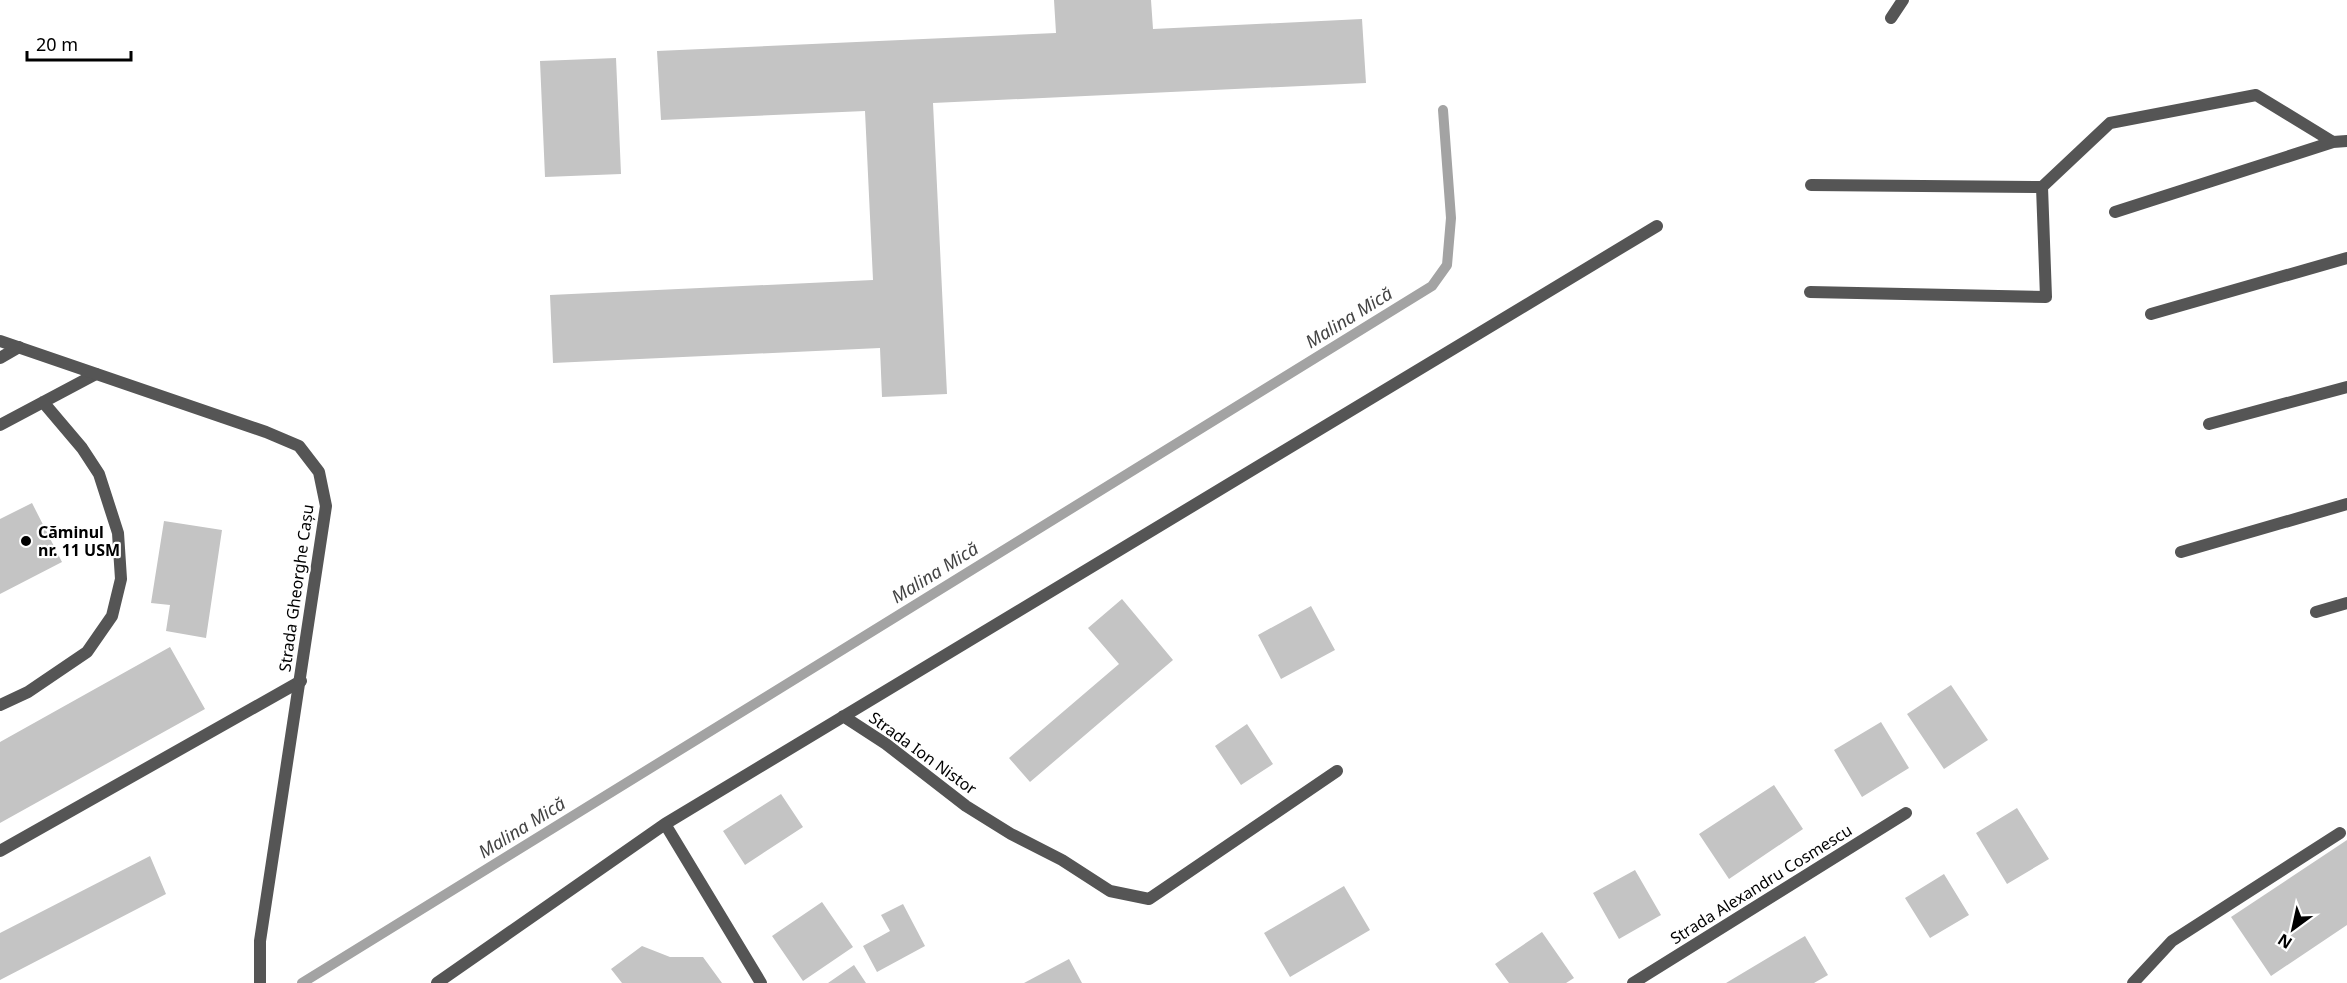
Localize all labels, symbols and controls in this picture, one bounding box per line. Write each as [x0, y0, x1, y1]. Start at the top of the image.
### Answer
scale bar [27, 24, 130, 62]
text: 20 m [36, 32, 78, 56]
water label: Malina Mică [1300, 281, 1396, 353]
street label: Strada Gheorghe Cașu [273, 503, 319, 673]
place label: Căminul nr. 11 USM [38, 521, 120, 561]
marker: Căminul nr. 11 USM [19, 534, 33, 548]
water label: Malina Mică [886, 536, 982, 608]
street label: Strada Ion Nistor [865, 706, 982, 800]
water label: Malina Mică [473, 791, 569, 863]
street label: Strada Alexandru Cosmescu [1666, 819, 1856, 949]
north arrow [2263, 899, 2323, 959]
text: N [2273, 929, 2296, 954]

